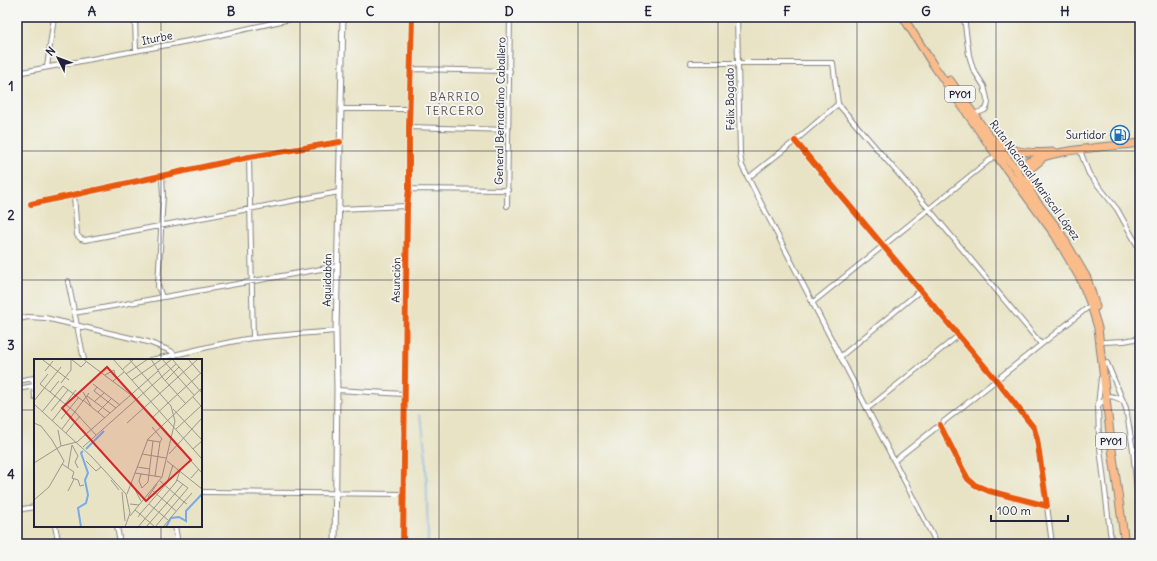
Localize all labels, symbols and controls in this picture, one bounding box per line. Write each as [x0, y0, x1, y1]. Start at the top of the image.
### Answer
text: A [88, 3, 97, 20]
text: B [227, 3, 236, 20]
text: C [366, 3, 375, 20]
text: D [504, 3, 514, 20]
text: E [644, 3, 652, 20]
text: F [783, 3, 791, 20]
text: G [921, 3, 931, 20]
text: H [1060, 3, 1070, 20]
street label: Iturbe [140, 28, 174, 48]
street label: General Bernardino Caballero [492, 37, 508, 185]
north arrow [38, 38, 78, 78]
text: N [43, 44, 58, 59]
street label: Félix Bogado [722, 67, 738, 131]
text: 1 [8, 78, 14, 95]
road number: PY01 [945, 86, 975, 102]
district label: BARRIO TERCERO [425, 89, 485, 118]
street label: Ruta Nacional Mariscal López [987, 117, 1083, 243]
fuel station icon: Surtidor [1109, 124, 1131, 146]
place label: Surtidor [1066, 128, 1107, 142]
text: 2 [7, 207, 15, 224]
street label: Aquidabán [320, 253, 334, 307]
street label: Asunción [389, 257, 403, 303]
text: 3 [7, 337, 15, 354]
inset map [34, 359, 202, 527]
road number: PY01 [1096, 433, 1126, 449]
text: 4 [7, 466, 15, 483]
scale bar [991, 497, 1068, 523]
text: 100 m [997, 503, 1031, 518]

